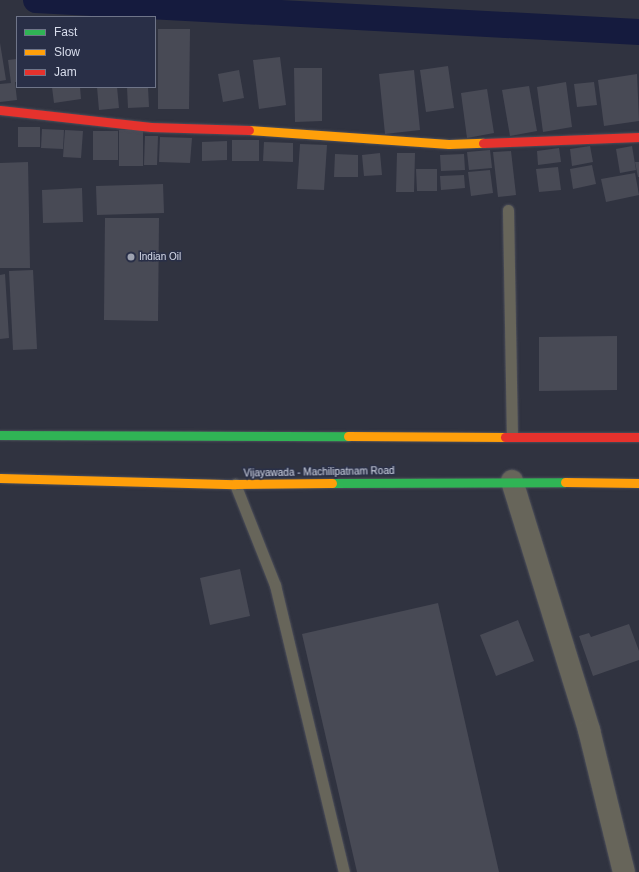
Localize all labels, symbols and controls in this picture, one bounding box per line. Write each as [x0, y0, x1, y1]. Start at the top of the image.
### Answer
legend [16, 16, 156, 88]
text: Fast [54, 25, 77, 39]
text: Slow [54, 45, 80, 59]
text: Jam [54, 65, 77, 79]
place label: Indian Oil [139, 251, 181, 263]
marker: Indian Oil [126, 252, 136, 262]
street label: Vijayawada - Machilipatnam Road [243, 465, 395, 479]

